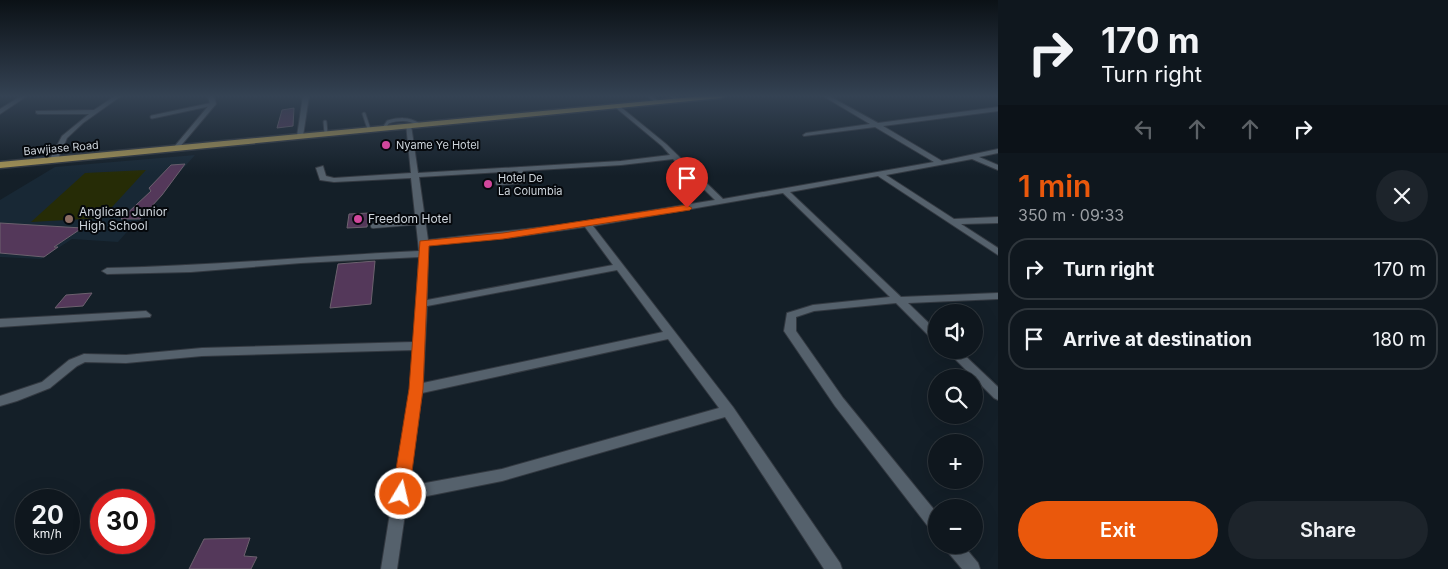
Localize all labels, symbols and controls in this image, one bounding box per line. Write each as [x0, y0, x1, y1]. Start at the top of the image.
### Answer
text: 170 m [1101, 19, 1200, 61]
icon: right [1018, 20, 1083, 85]
text: Turn right [1101, 61, 1202, 87]
icon: left [1130, 115, 1158, 143]
icon: ahead [1183, 115, 1211, 143]
icon: ahead [1236, 115, 1264, 143]
icon: right [1289, 115, 1317, 143]
street label: Bawjiase Road [23, 138, 99, 158]
place label: Nyame Ye Hotel [396, 138, 479, 152]
marker: Nyame Ye Hotel [380, 139, 392, 151]
pin [666, 157, 708, 208]
icon: arrive [673, 164, 701, 192]
text: 1 min [1018, 168, 1091, 204]
button: close [1376, 170, 1428, 222]
place label: Hotel De La Columbia [498, 171, 563, 198]
marker: Hotel De La Columbia [482, 178, 494, 190]
place label: Anglican Junior High School [79, 204, 168, 233]
text: 350 m · 09:33 [1018, 205, 1124, 225]
place label: Freedom Hotel [368, 211, 451, 226]
marker: Anglican Junior High School [63, 213, 75, 225]
marker: Freedom Hotel [352, 213, 364, 225]
icon: right [1020, 255, 1048, 283]
text: Turn right [1063, 258, 1154, 281]
text: 170 m [1374, 258, 1426, 281]
map controls [928, 304, 983, 554]
button: sound [928, 304, 983, 359]
icon: arrive [1020, 325, 1048, 353]
text: Arrive at destination [1063, 328, 1252, 351]
text: 180 m [1373, 328, 1426, 351]
button: search [928, 369, 983, 424]
button: + [928, 434, 983, 489]
position arrow [374, 467, 426, 519]
speed limit sign: 30 [90, 489, 155, 554]
button: − [928, 499, 983, 554]
text: 20 [31, 500, 64, 530]
button: Exit [1018, 501, 1218, 559]
button: Share [1228, 501, 1428, 559]
text: km/h [33, 526, 62, 541]

